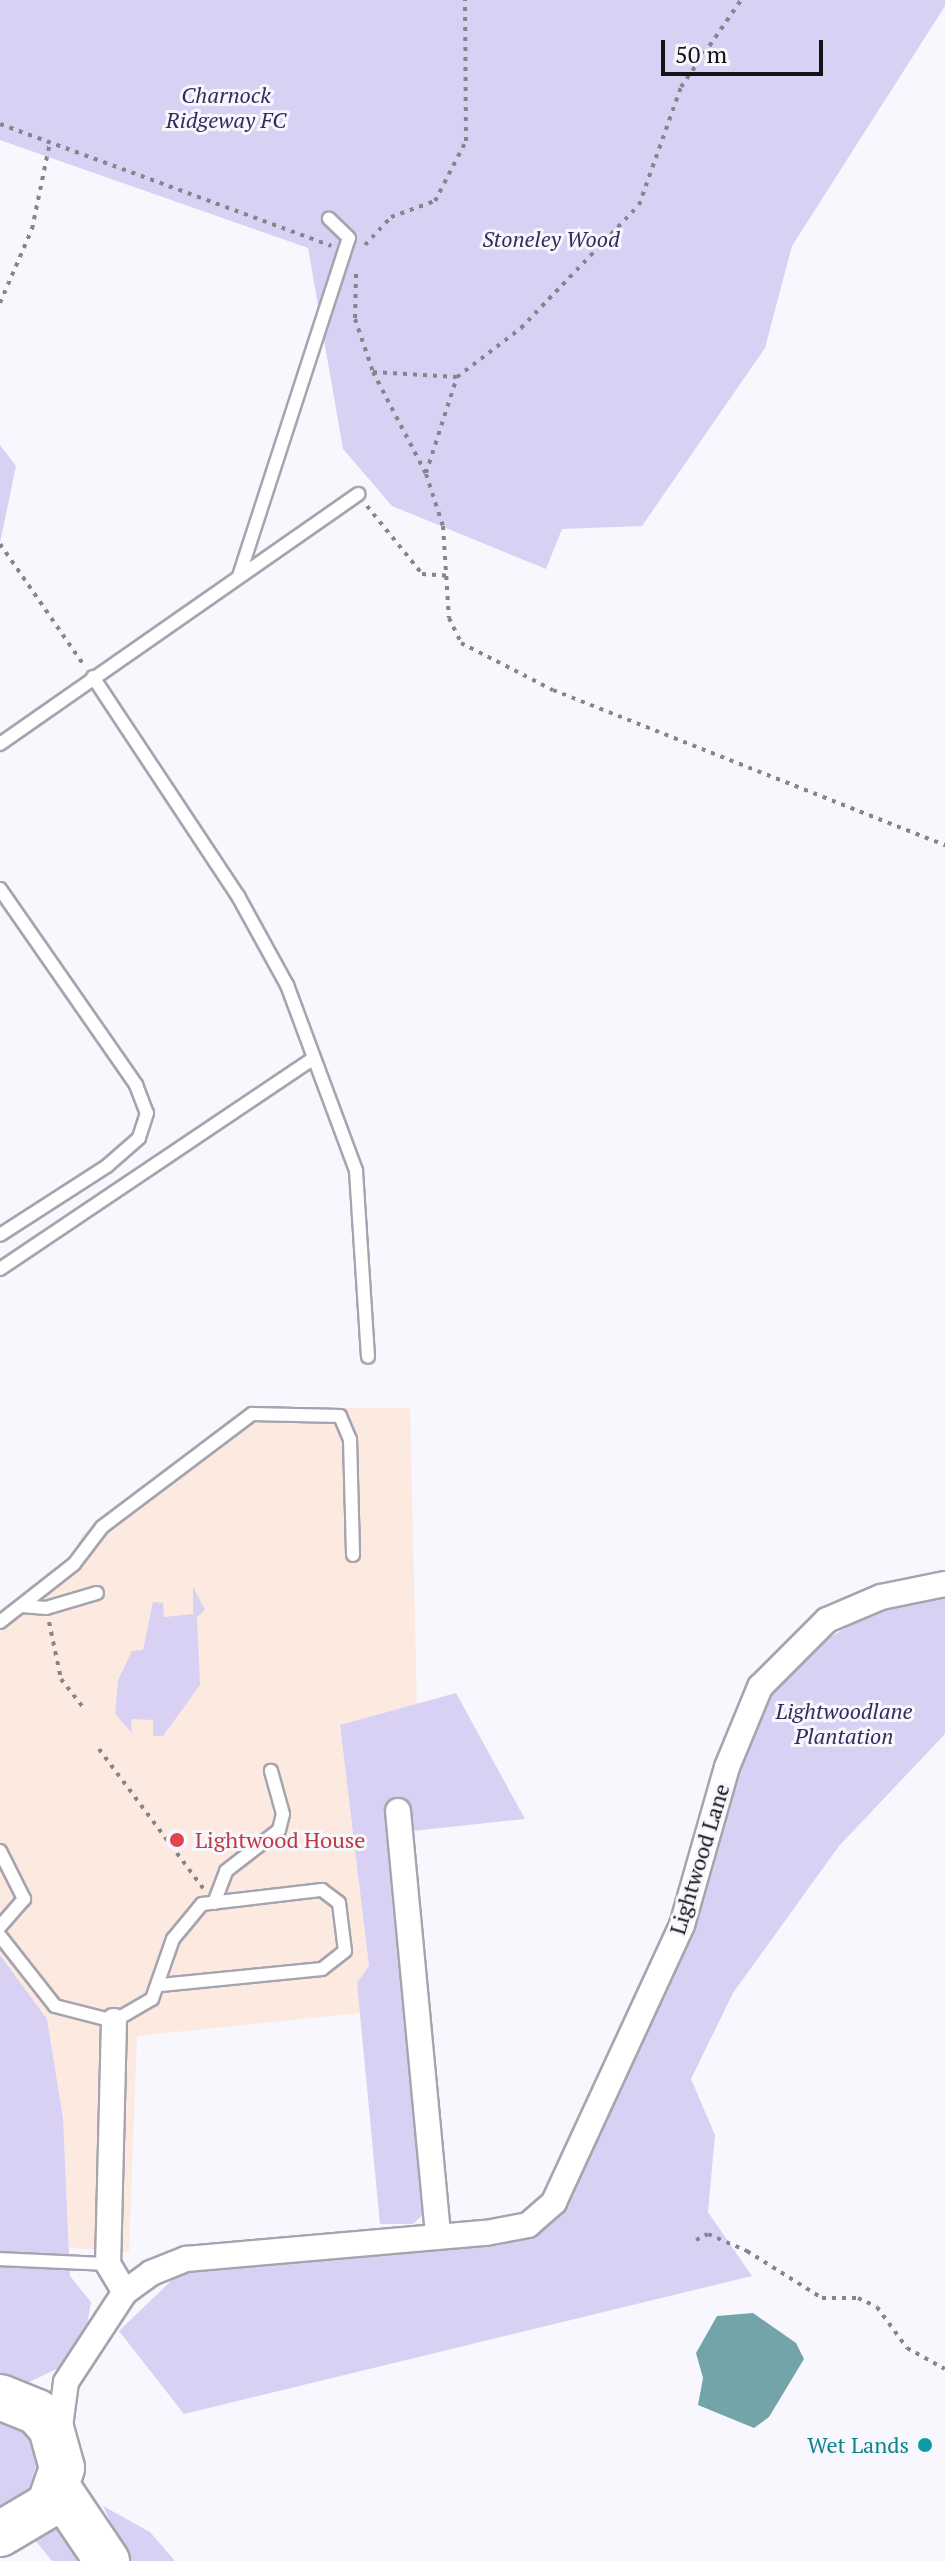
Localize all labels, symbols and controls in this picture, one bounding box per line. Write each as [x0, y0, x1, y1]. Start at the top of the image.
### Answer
scale bar [665, 24, 827, 74]
text: 50 m [675, 38, 727, 70]
park label: Charnock Ridgeway FC [166, 81, 286, 132]
park label: Stoneley Wood [482, 226, 620, 252]
park label: Lightwoodlane Plantation [775, 1697, 913, 1748]
street label: Lightwood Lane [664, 1780, 734, 1938]
place label: Lightwood House [195, 1827, 365, 1853]
marker: Lightwood House [166, 1829, 188, 1851]
place label: Wet Lands [807, 2432, 909, 2458]
marker: Wet Lands [916, 2436, 934, 2454]

